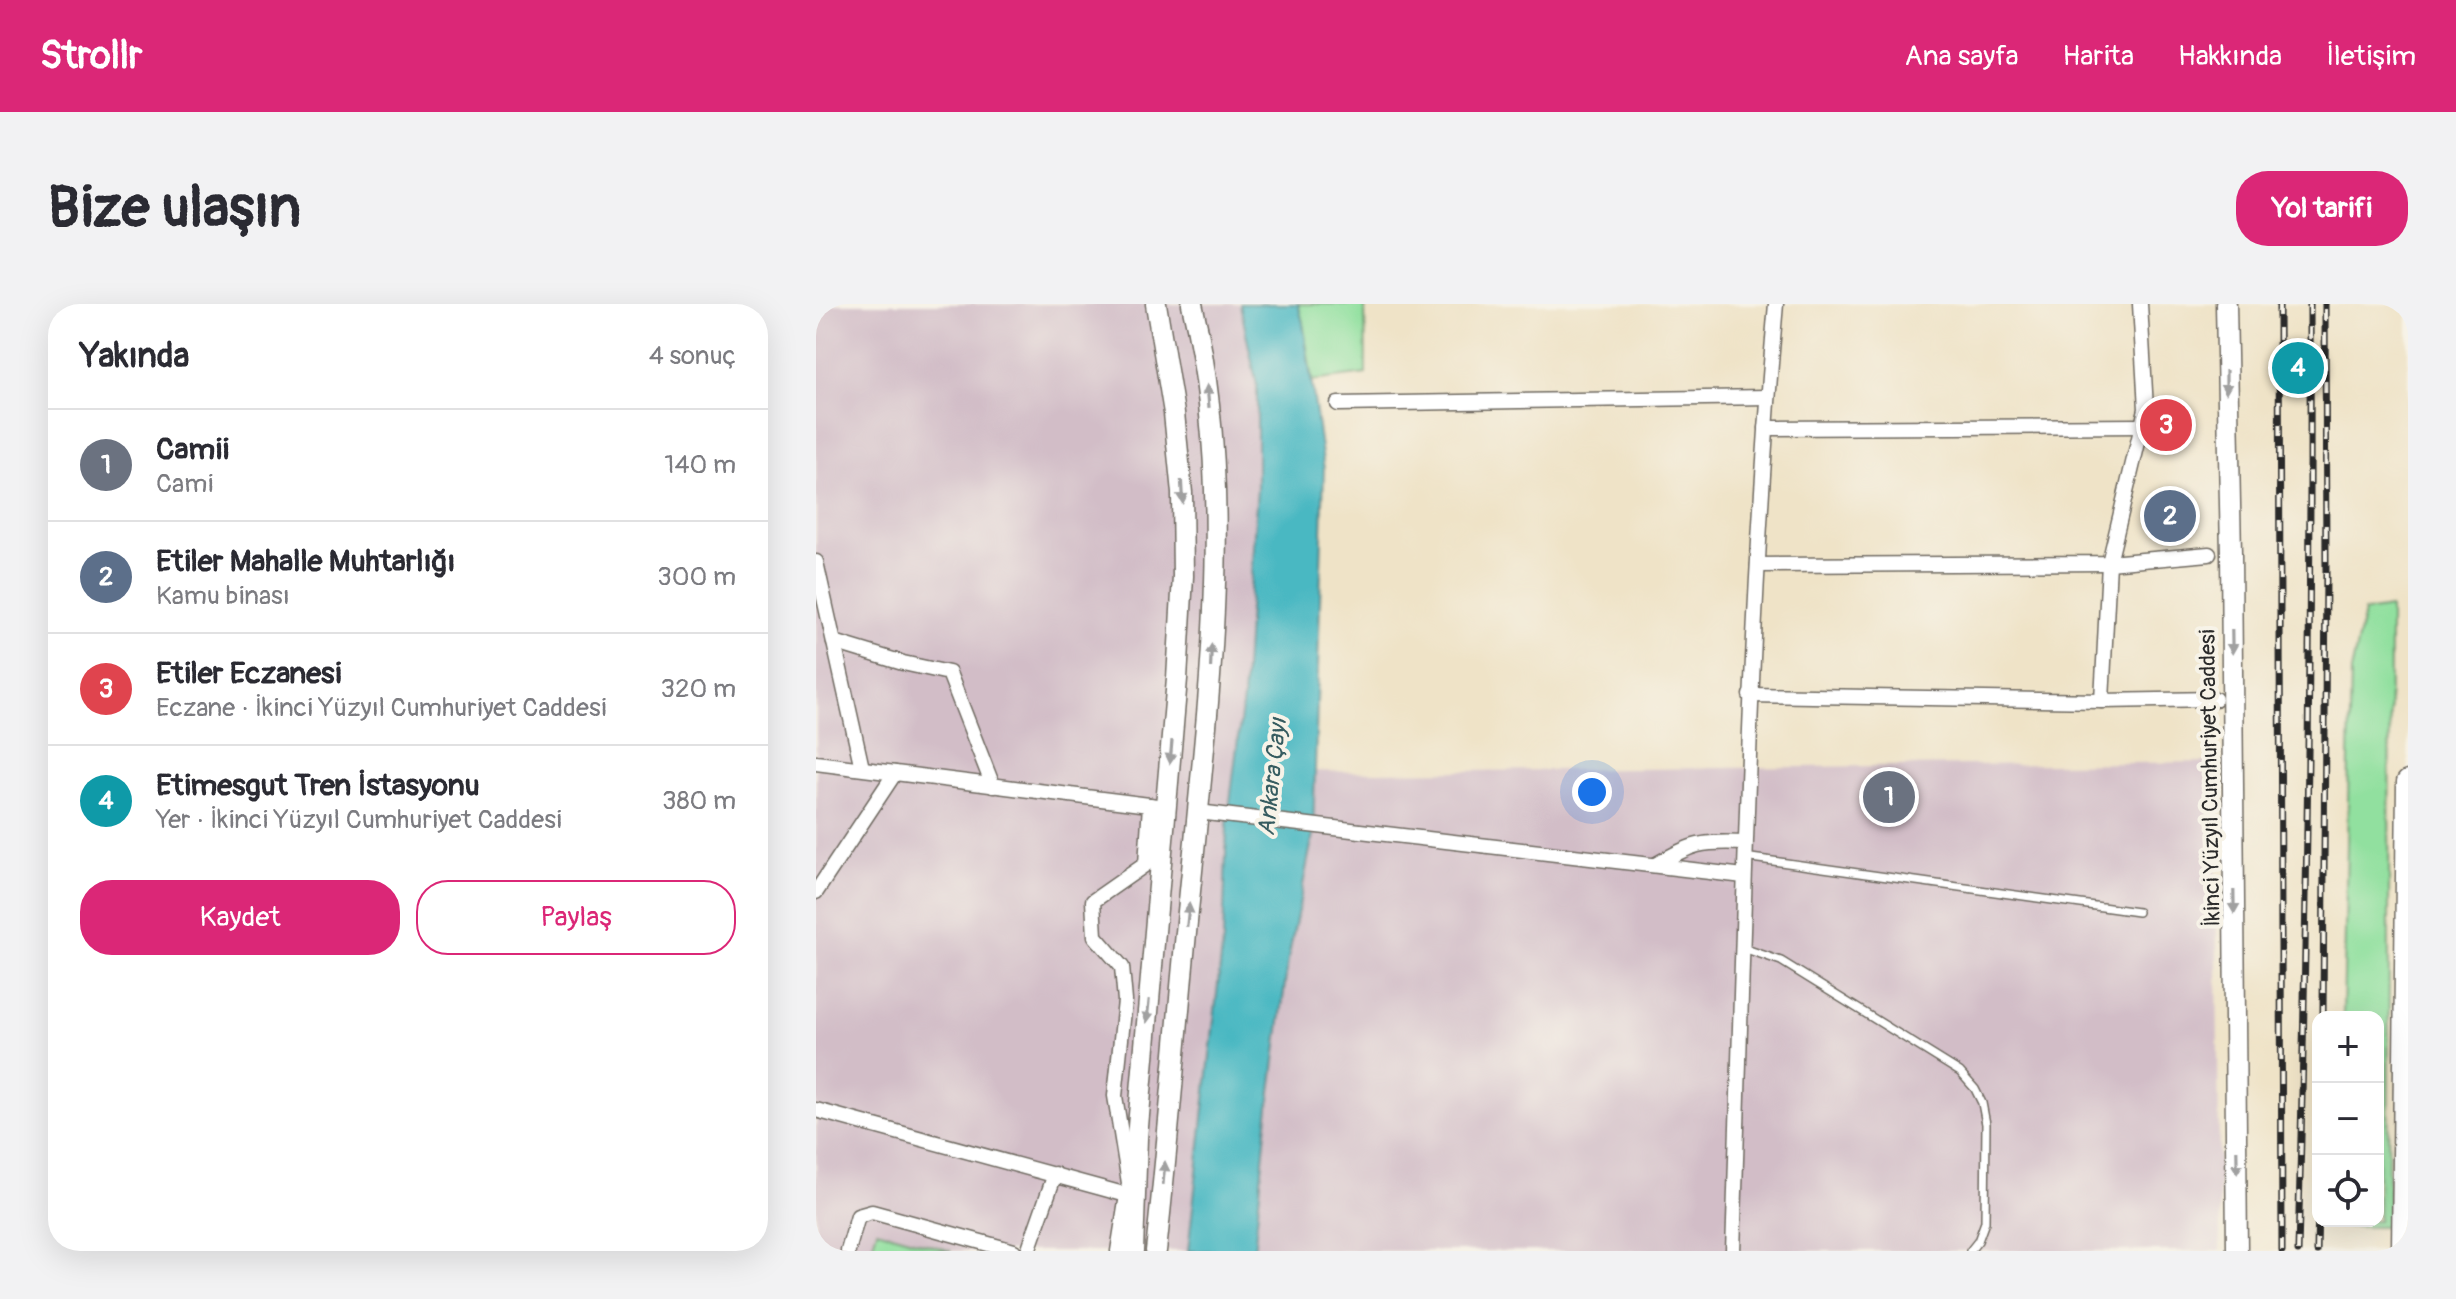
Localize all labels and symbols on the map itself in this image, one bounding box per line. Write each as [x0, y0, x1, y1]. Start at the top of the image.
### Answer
pin: 4 [2272, 338, 2324, 398]
one-way arrow [2220, 370, 2232, 395]
one-way arrow [1201, 383, 1214, 408]
pin: 3 [2140, 395, 2192, 455]
one-way arrow [1175, 480, 1188, 505]
pin: 2 [2144, 486, 2196, 546]
street label: İkinci Yüzyıl Cumhuriyet Caddesi [2193, 629, 2227, 927]
one-way arrow [2225, 630, 2238, 655]
one-way arrow [1204, 643, 1217, 668]
water label: Ankara Çayı [1252, 715, 1293, 837]
one-way arrow [1164, 740, 1177, 765]
pin: 1 [1863, 767, 1915, 827]
your location [1572, 772, 1612, 812]
one-way arrow [2228, 890, 2240, 915]
one-way arrow [1181, 902, 1194, 927]
one-way arrow [1141, 998, 1154, 1023]
one-way arrow [2231, 1150, 2243, 1175]
one-way arrow [1157, 1160, 1170, 1185]

